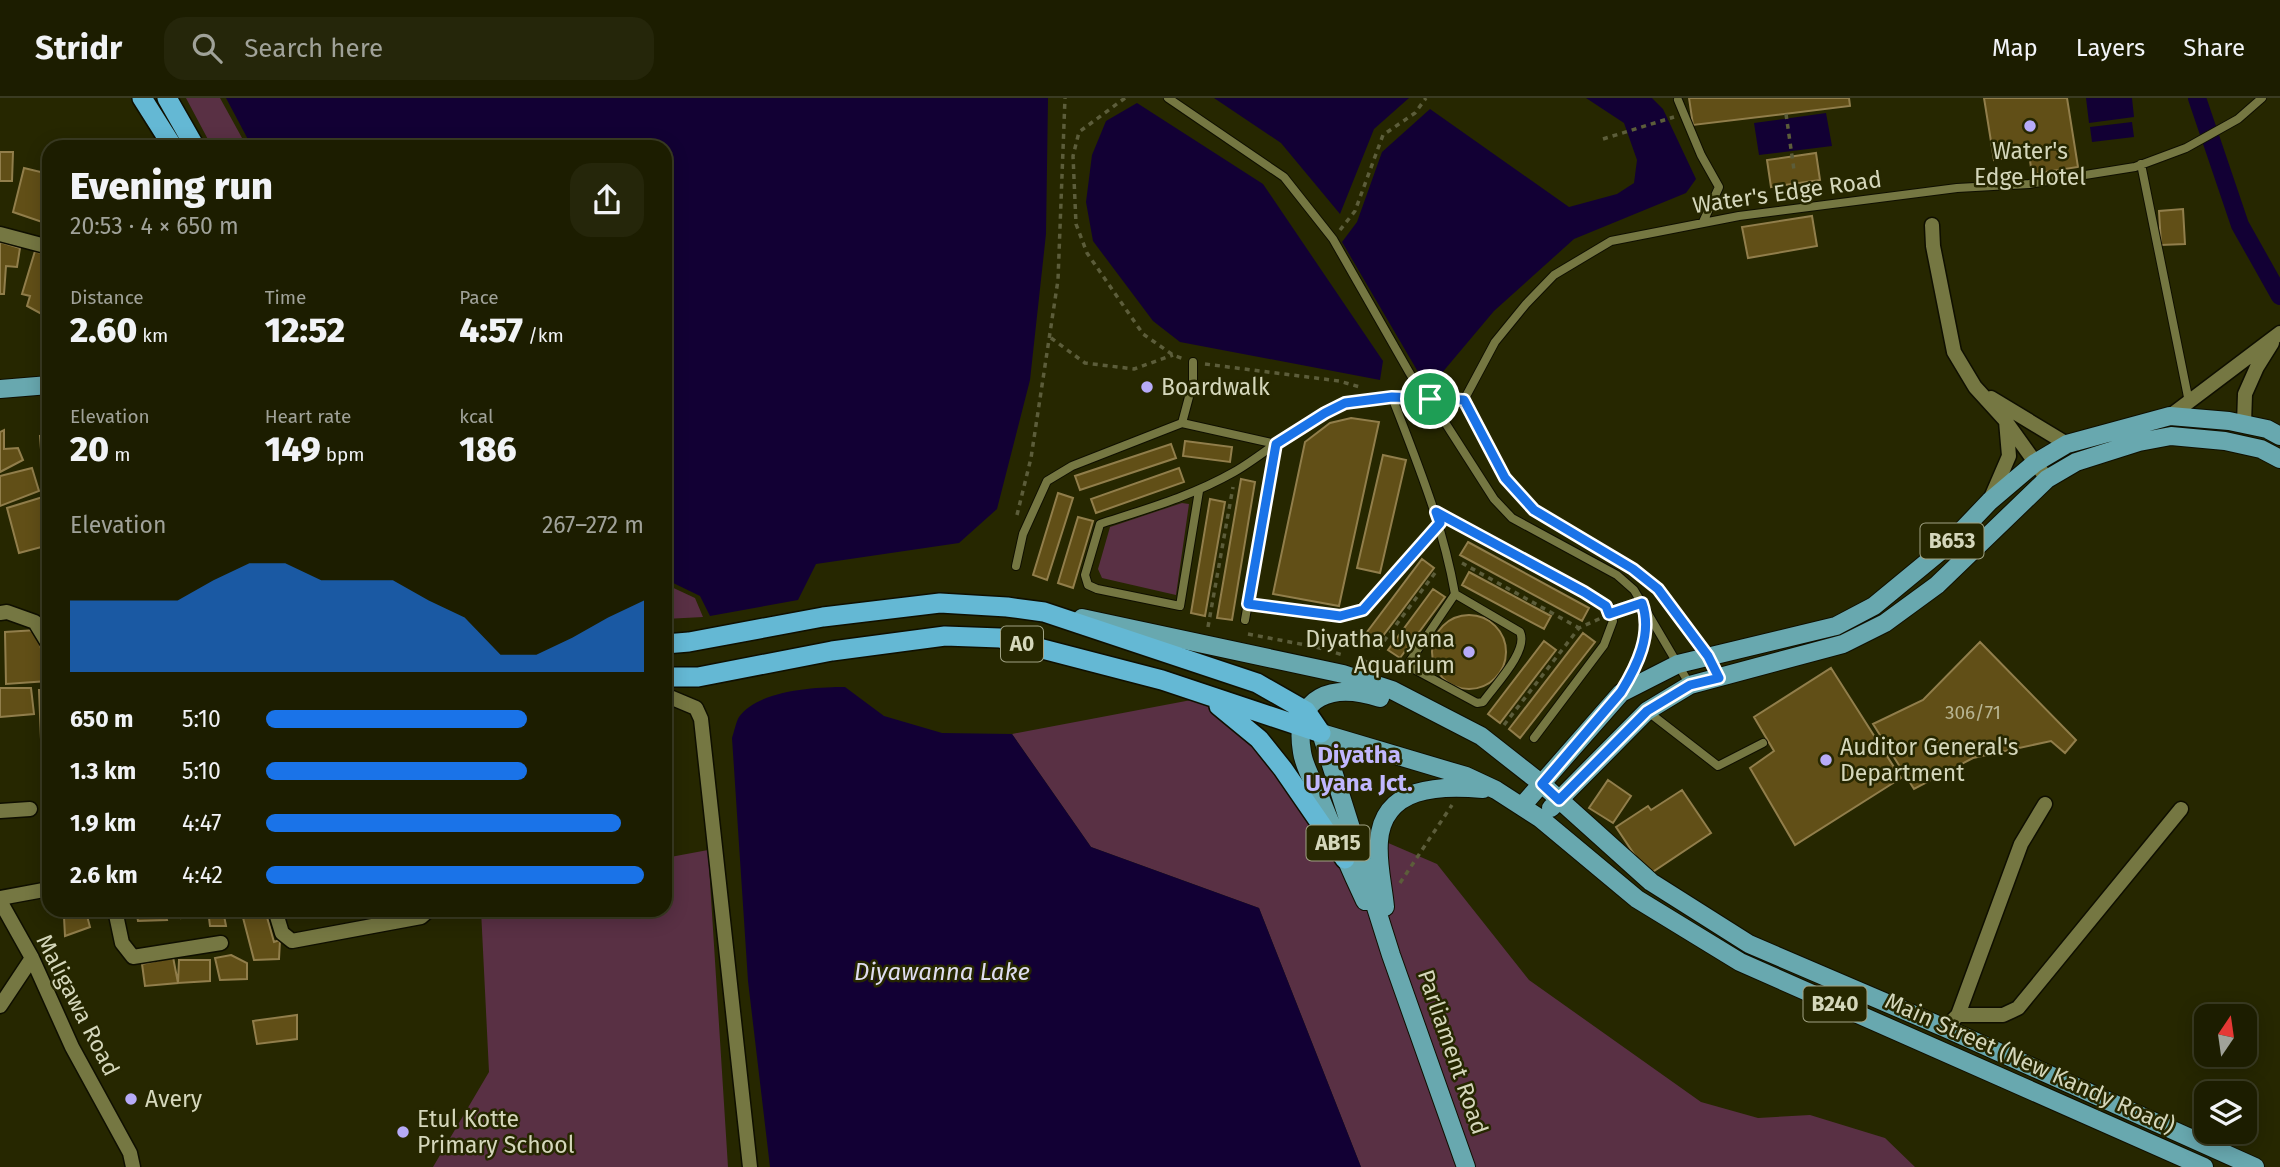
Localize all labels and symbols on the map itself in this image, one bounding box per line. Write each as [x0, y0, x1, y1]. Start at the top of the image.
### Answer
marker: Water's Edge Hotel [2022, 118, 2038, 134]
place label: Water's Edge Hotel [1974, 137, 2086, 191]
street label: Water's Edge Road [1691, 165, 1883, 219]
pin [1400, 369, 1460, 429]
place label: Boardwalk [1161, 373, 1270, 401]
marker: Boardwalk [1139, 379, 1155, 395]
road number: B653 [1920, 524, 1983, 558]
place label: Diyatha Uyana Aquarium [1305, 625, 1455, 679]
road number: A0 [1001, 626, 1043, 662]
marker: Diyatha Uyana Aquarium [1461, 644, 1477, 660]
house number: 306/71 [1945, 701, 2001, 724]
place label: Auditor General's Department [1840, 733, 2019, 787]
district label: Diyatha Uyana Jct. [1305, 741, 1413, 797]
marker: Auditor General's Department [1818, 752, 1834, 768]
road number: AB15 [1306, 826, 1370, 860]
street label: Maligawa Road [30, 930, 126, 1080]
water label: Diyawanna Lake [854, 958, 1030, 986]
street label: Parliament Road [1412, 966, 1494, 1138]
road number: B240 [1804, 986, 1867, 1021]
street label: Main Street (New Kandy Road) [1881, 986, 2179, 1140]
north arrow [2194, 1004, 2258, 1068]
place label: Avery [145, 1085, 203, 1113]
marker: Avery [123, 1091, 139, 1107]
place label: Etul Kotte Primary School [417, 1105, 575, 1159]
marker: Etul Kotte Primary School [395, 1124, 411, 1140]

